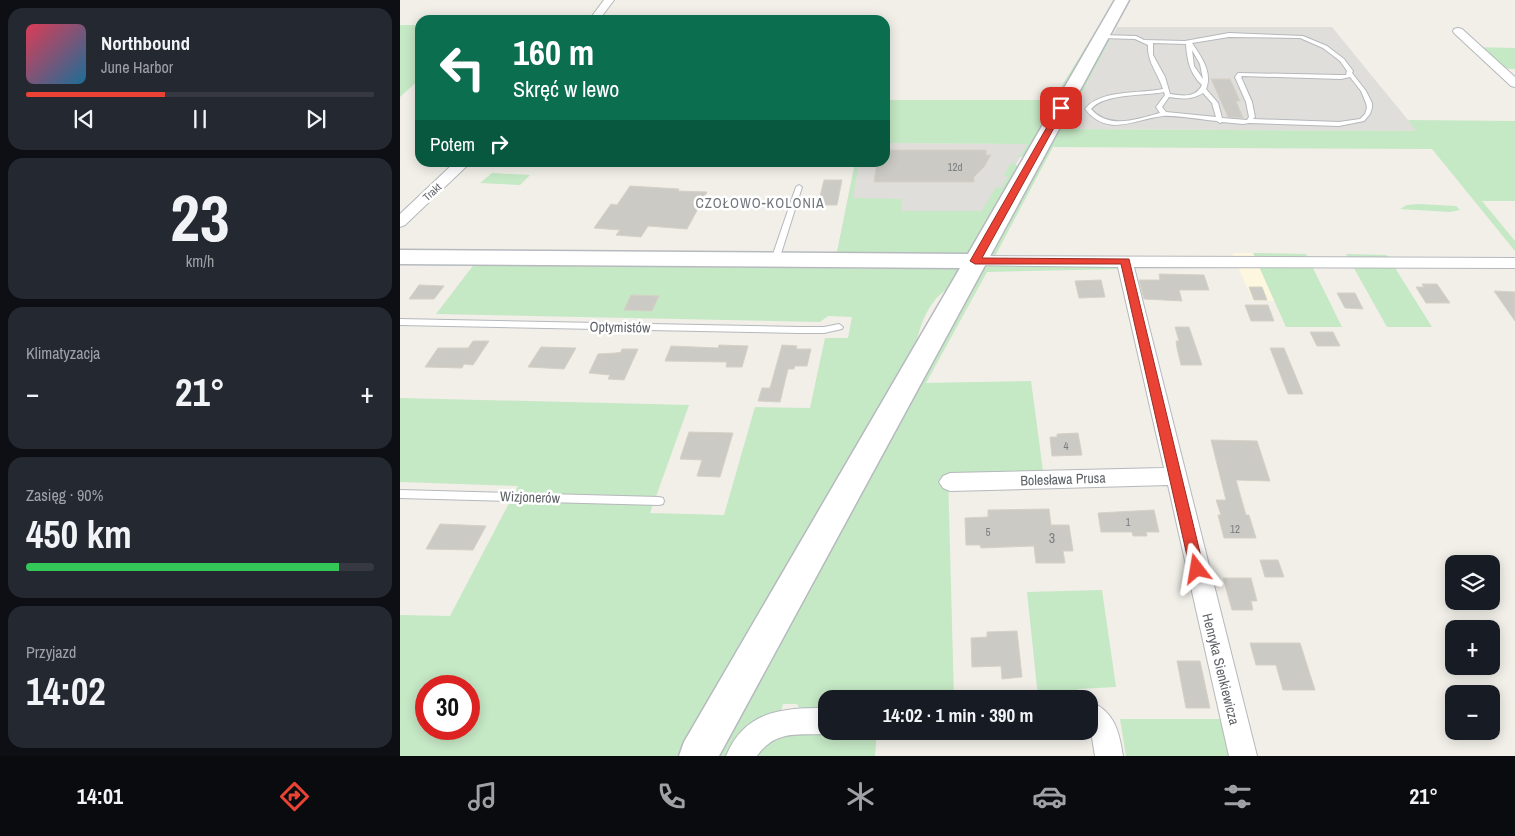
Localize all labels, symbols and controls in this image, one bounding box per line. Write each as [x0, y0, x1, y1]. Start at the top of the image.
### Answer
text: 160 m [513, 29, 594, 76]
text: Northbound [101, 30, 190, 56]
icon: left [430, 35, 495, 100]
text: June Harbor [101, 56, 173, 78]
text: Skręć w lewo [513, 74, 619, 104]
pin [1040, 87, 1082, 129]
icon: arrive [1047, 94, 1075, 122]
icon: previous [70, 105, 98, 133]
icon: pause [186, 105, 214, 133]
icon: next [302, 105, 330, 133]
icon: right [485, 130, 513, 158]
text: Potem [430, 131, 475, 157]
house number: 12d [947, 160, 963, 174]
text: 23 [170, 174, 230, 261]
street label: Trakt [420, 180, 445, 204]
district label: CZOŁOWO-KOLONIA [695, 194, 825, 212]
text: km/h [186, 250, 214, 272]
street label: Optymistów [590, 317, 651, 337]
text: Klimatyzacja [26, 342, 100, 364]
text: 21° [175, 367, 225, 418]
text: − [26, 374, 39, 412]
text: + [361, 374, 374, 412]
house number: 4 [1063, 439, 1069, 453]
street label: Bolesława Prusa [1020, 468, 1107, 489]
text: Zasięg · 90% [26, 484, 103, 506]
street label: Wizjonerów [500, 487, 561, 507]
text: 450 km [26, 509, 132, 560]
house number: 1 [1125, 515, 1131, 529]
house number: 12 [1230, 522, 1240, 536]
house number: 5 [985, 525, 991, 539]
house number: 3 [1049, 529, 1055, 547]
position arrow [1170, 542, 1222, 594]
map controls [1445, 555, 1500, 740]
button: layers [1445, 555, 1500, 610]
street label: Henryka Sienkiewicza [1198, 611, 1244, 727]
button: + [1445, 620, 1500, 675]
text: Przyjazd [26, 641, 76, 663]
text: 14:02 [26, 666, 106, 717]
speed limit sign: 30 [415, 675, 480, 740]
button: − [1445, 685, 1500, 740]
text: 14:02 · 1 min · 390 m [883, 702, 1033, 728]
icon: directions [277, 779, 312, 814]
icon: music [465, 779, 500, 814]
icon: phone [654, 779, 689, 814]
icon: climate [843, 779, 878, 814]
icon: car [1032, 779, 1067, 814]
icon: filters [1220, 779, 1255, 814]
text: 14:01 [77, 781, 123, 811]
text: 21° [1409, 781, 1438, 811]

